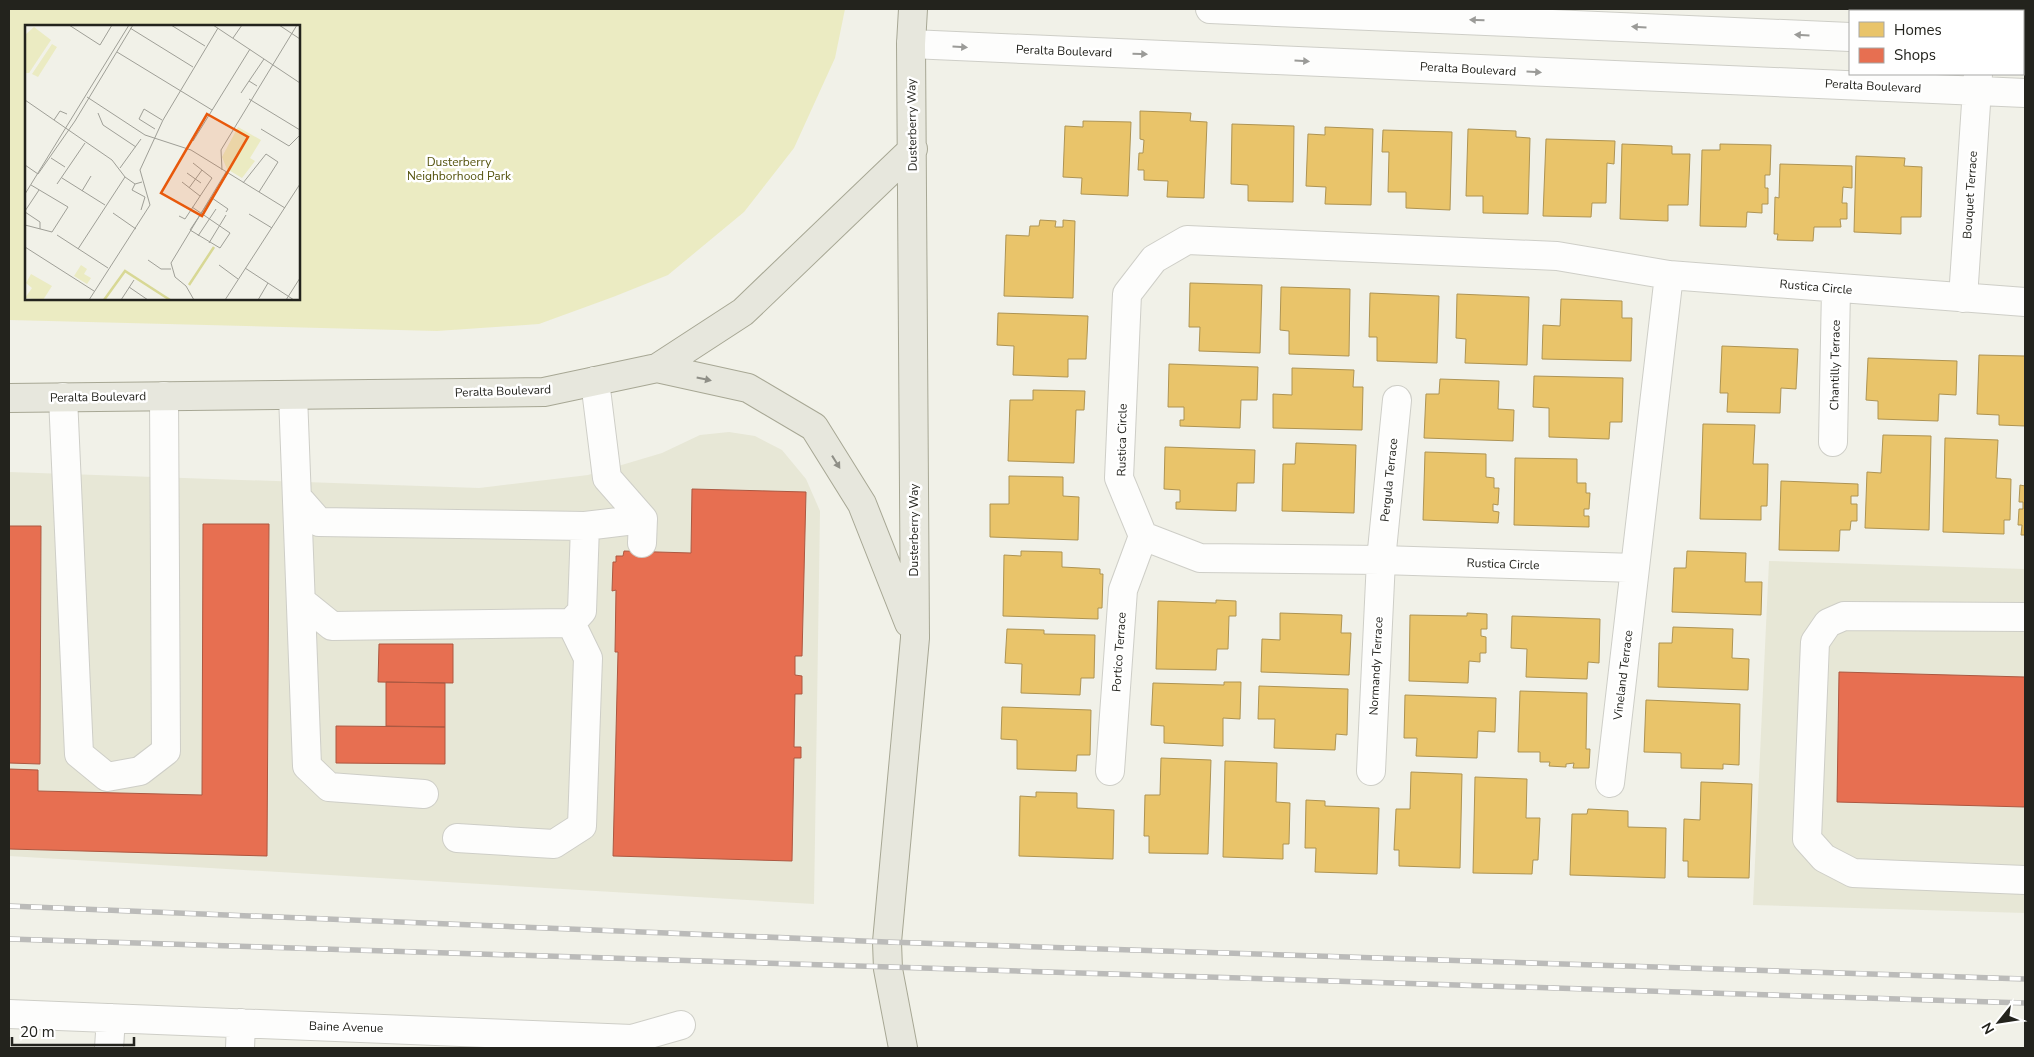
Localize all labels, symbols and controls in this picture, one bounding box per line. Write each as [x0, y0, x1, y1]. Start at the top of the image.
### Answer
legend [1849, 10, 2024, 75]
one-way arrow [1469, 16, 1485, 24]
text: Homes [1894, 20, 1942, 40]
one-way arrow [1631, 23, 1647, 31]
inset map [25, 25, 300, 300]
one-way arrow [1793, 30, 1809, 38]
street label: Peralta Boulevard [1016, 41, 1112, 61]
one-way arrow [952, 43, 968, 51]
text: Shops [1894, 45, 1936, 65]
one-way arrow [1132, 51, 1148, 59]
one-way arrow [1294, 58, 1310, 66]
street label: Peralta Boulevard [1419, 58, 1517, 80]
one-way arrow [1527, 68, 1543, 76]
street label: Peralta Boulevard [1824, 75, 1922, 97]
street label: Dusterberry Way [903, 78, 921, 172]
street label: Bouquet Terrace [1959, 150, 1981, 240]
park label: Dusterberry Neighborhood Park [407, 154, 512, 184]
street label: Rustica Circle [1779, 276, 1853, 298]
street label: Chantilly Terrace [1826, 320, 1844, 410]
one-way arrow [697, 375, 712, 383]
street label: Peralta Boulevard [455, 381, 551, 401]
street label: Peralta Boulevard [50, 388, 146, 406]
street label: Rustica Circle [1113, 403, 1131, 477]
street label: Pergula Terrace [1377, 437, 1401, 523]
one-way arrow [831, 456, 840, 469]
street label: Dusterberry Way [906, 483, 922, 576]
street label: Rustica Circle [1466, 555, 1540, 573]
street label: Portico Terrace [1108, 611, 1130, 693]
street label: Normandy Terrace [1365, 616, 1387, 716]
street label: Vineland Terrace [1609, 629, 1636, 722]
north arrow [1974, 997, 2024, 1047]
scale bar [12, 1014, 135, 1046]
street label: Baine Avenue [309, 1018, 383, 1036]
text: N [1977, 1019, 1999, 1038]
text: 20 m [20, 1022, 55, 1042]

